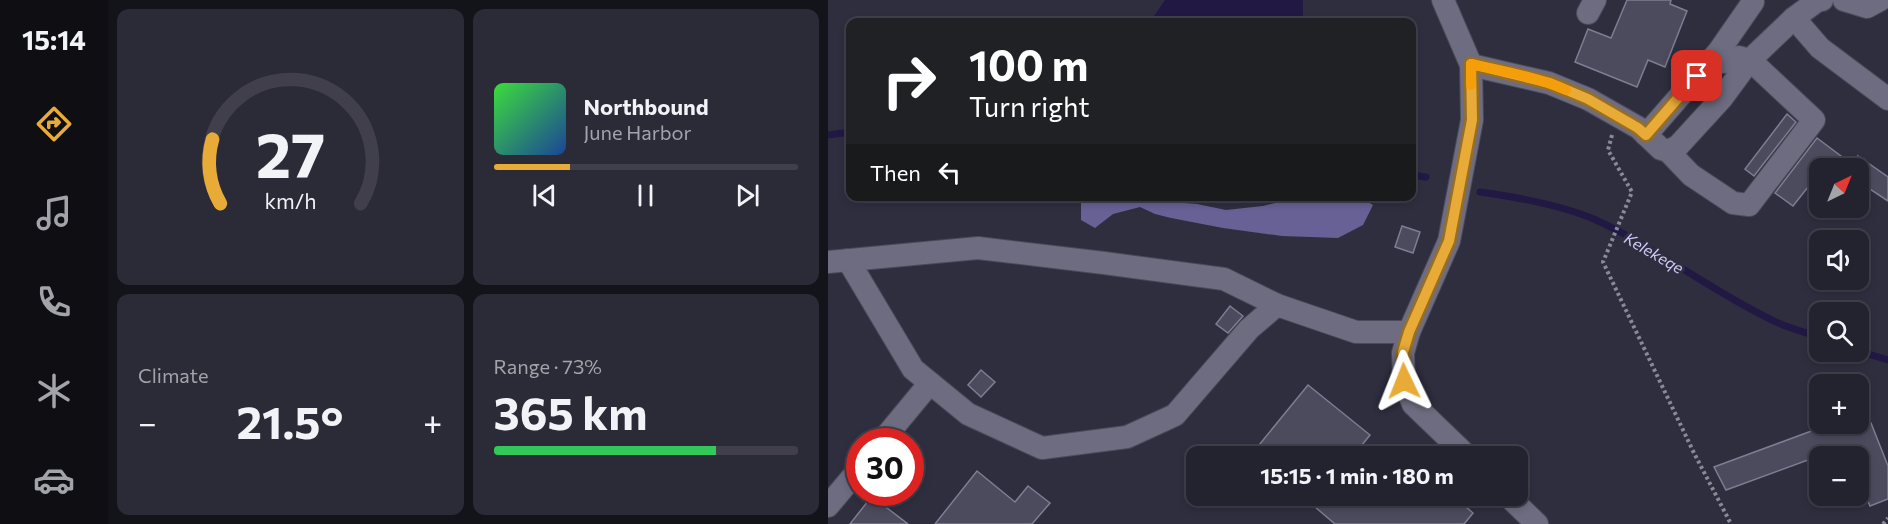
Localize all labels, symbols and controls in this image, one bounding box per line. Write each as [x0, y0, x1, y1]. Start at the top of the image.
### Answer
text: 15:14 [22, 23, 86, 56]
text: 100 m [969, 38, 1089, 90]
icon: right [870, 42, 948, 120]
pin [1671, 50, 1722, 101]
icon: arrive [1680, 59, 1713, 92]
text: Turn right [969, 90, 1089, 123]
text: Northbound [584, 93, 709, 120]
icon: directions [33, 103, 75, 145]
text: 27 [256, 115, 325, 191]
text: June Harbor [584, 120, 692, 144]
icon: left [933, 156, 966, 189]
north arrow [1809, 158, 1869, 218]
map controls [1809, 158, 1869, 506]
text: Then [870, 159, 921, 186]
icon: previous [528, 179, 561, 212]
icon: pause [629, 179, 662, 212]
icon: next [731, 179, 764, 212]
text: km/h [264, 188, 316, 214]
icon: music [33, 192, 75, 234]
water label: Kelekeqe [1621, 228, 1688, 277]
button: sound [1809, 230, 1869, 290]
icon: phone [33, 281, 75, 323]
button: search [1809, 302, 1869, 362]
position arrow [1372, 349, 1436, 413]
text: Range · 73% [494, 354, 602, 378]
text: Climate [138, 363, 208, 387]
icon: climate [33, 370, 75, 412]
button: + [1809, 374, 1869, 434]
text: 365 km [494, 384, 647, 439]
text: 21.5° [236, 393, 343, 448]
text: − [138, 401, 157, 442]
text: + [423, 401, 443, 442]
speed limit sign: 30 [846, 428, 924, 506]
button: − [1809, 446, 1869, 506]
icon: car [33, 459, 75, 501]
text: 15:15 · 1 min · 180 m [1260, 462, 1454, 489]

